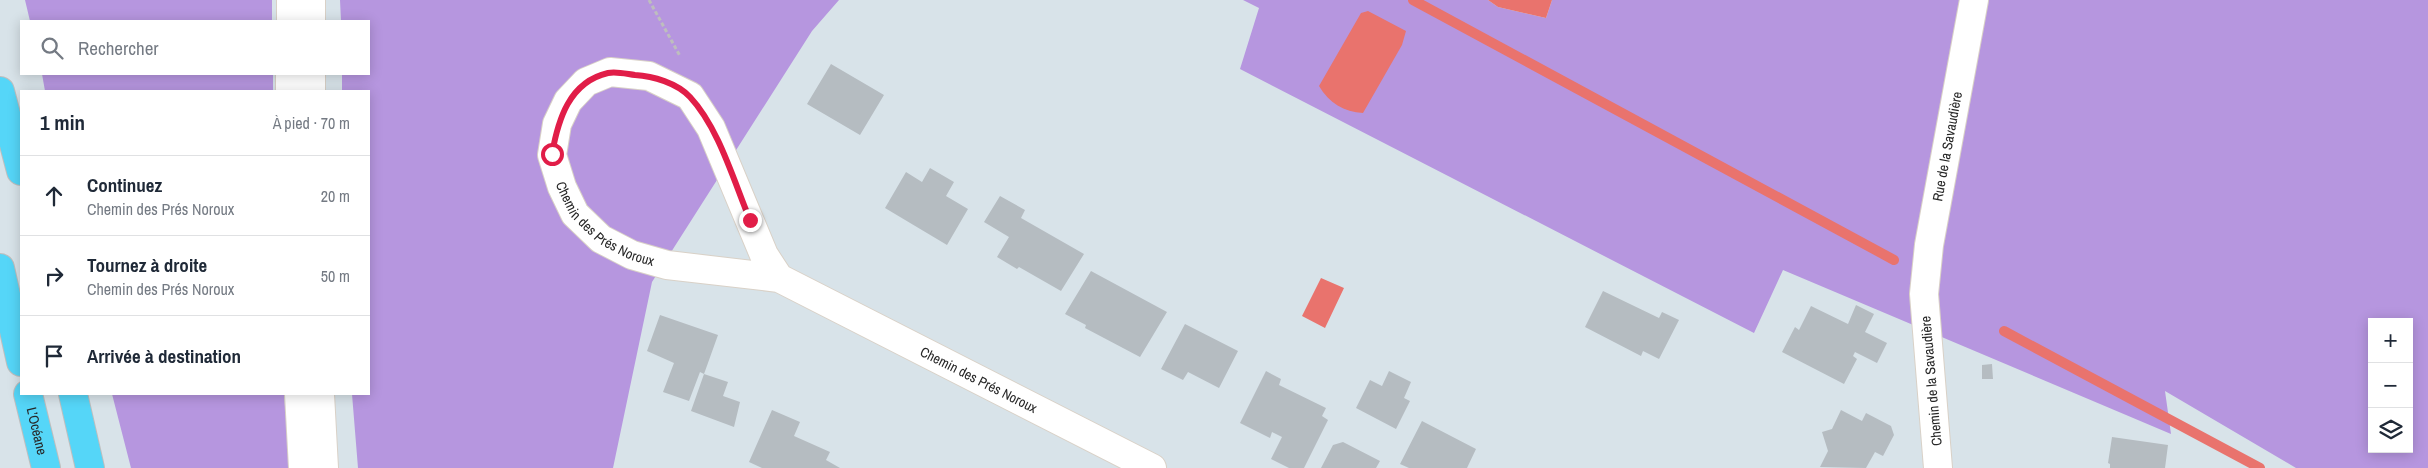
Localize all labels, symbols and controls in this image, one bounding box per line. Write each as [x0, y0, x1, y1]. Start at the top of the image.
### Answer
search box [20, 20, 370, 75]
icon: search [38, 34, 66, 62]
text: Rechercher [78, 35, 159, 61]
street label: Rue de la Savaudière [1928, 90, 1966, 203]
text: 1 min [40, 108, 85, 137]
text: À pied · 70 m [273, 112, 350, 134]
route start [541, 143, 564, 166]
text: Continuez [87, 172, 162, 198]
street label: Chemin des Prés Noroux [552, 179, 657, 270]
icon: ahead [40, 182, 68, 210]
text: 20 m [321, 185, 350, 207]
text: Chemin des Prés Noroux [87, 198, 234, 220]
route end [739, 209, 762, 232]
text: Tournez à droite [87, 252, 207, 278]
icon: right [40, 262, 68, 290]
text: 50 m [321, 265, 350, 287]
text: Chemin des Prés Noroux [87, 278, 234, 300]
street label: Chemin de la Savaudière [1916, 315, 1946, 447]
map controls [2368, 318, 2413, 453]
button: + [2368, 318, 2413, 363]
icon: arrive [40, 342, 68, 370]
street label: Chemin des Prés Noroux [917, 342, 1041, 417]
text: Arrivée à destination [87, 343, 241, 369]
button: − [2368, 363, 2413, 408]
street label: L’Océane [22, 405, 51, 457]
button: layers [2368, 408, 2413, 453]

